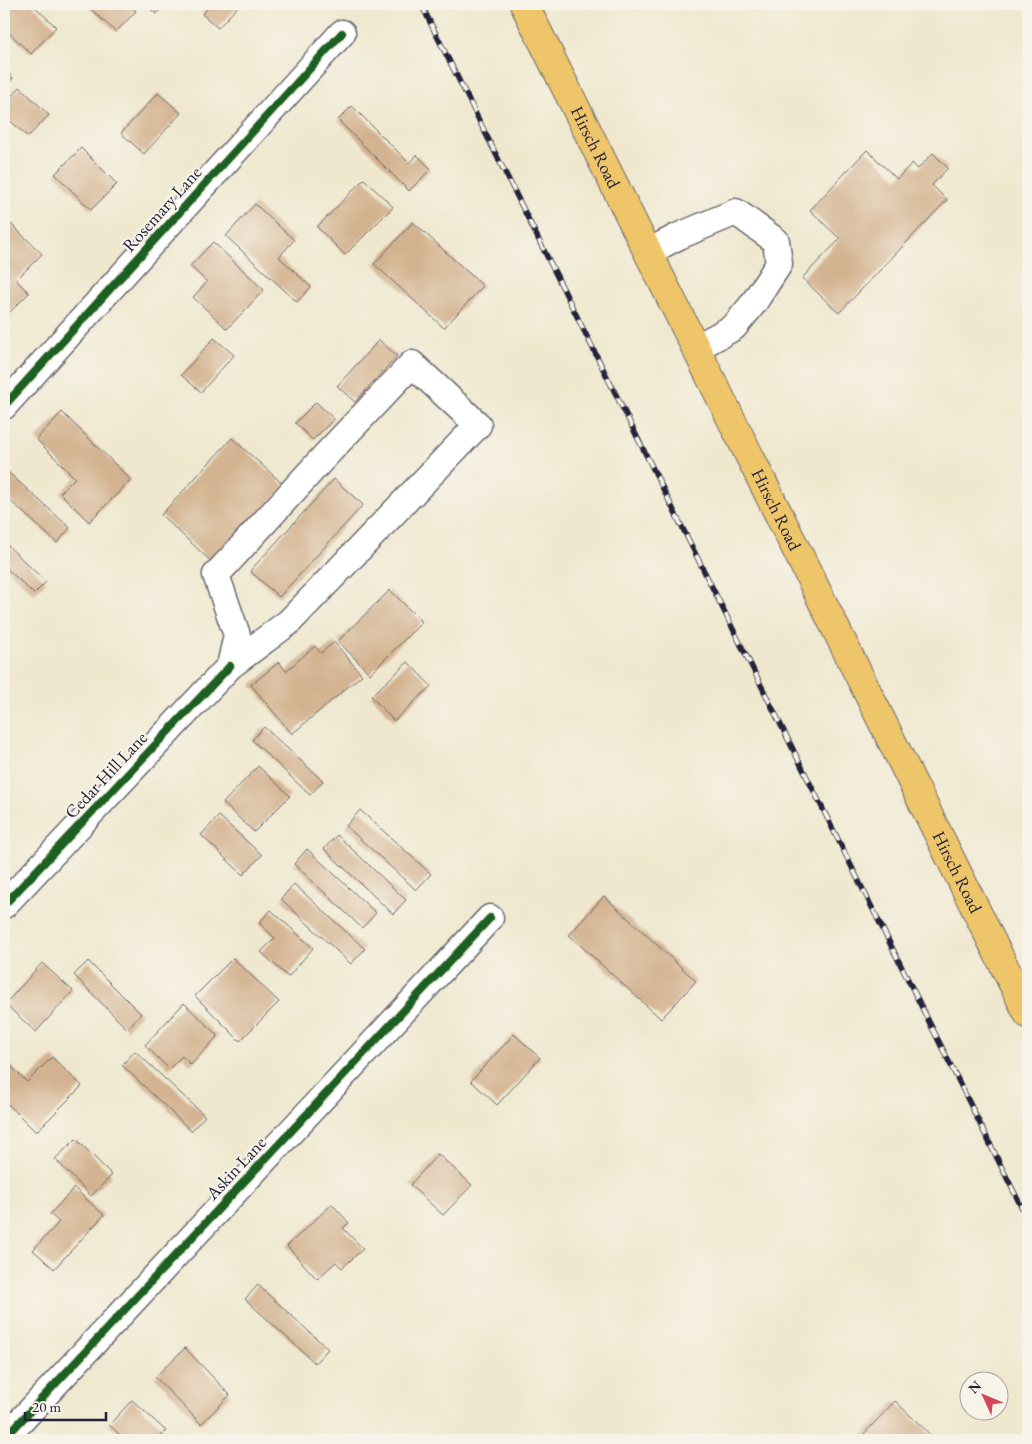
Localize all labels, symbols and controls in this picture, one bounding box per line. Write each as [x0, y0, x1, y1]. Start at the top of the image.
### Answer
street label: Hirsch Road [566, 102, 626, 193]
street label: Rosemary Lane [117, 161, 206, 256]
street label: Hirsch Road [747, 464, 807, 555]
street label: Cedar Hill Lane [59, 726, 152, 823]
street label: Hirsch Road [927, 827, 988, 917]
street label: Askin Lane [200, 1131, 271, 1205]
north arrow [960, 1372, 1010, 1422]
text: N [964, 1376, 986, 1397]
scale bar [25, 1389, 106, 1421]
text: 20 m [32, 1397, 61, 1416]

